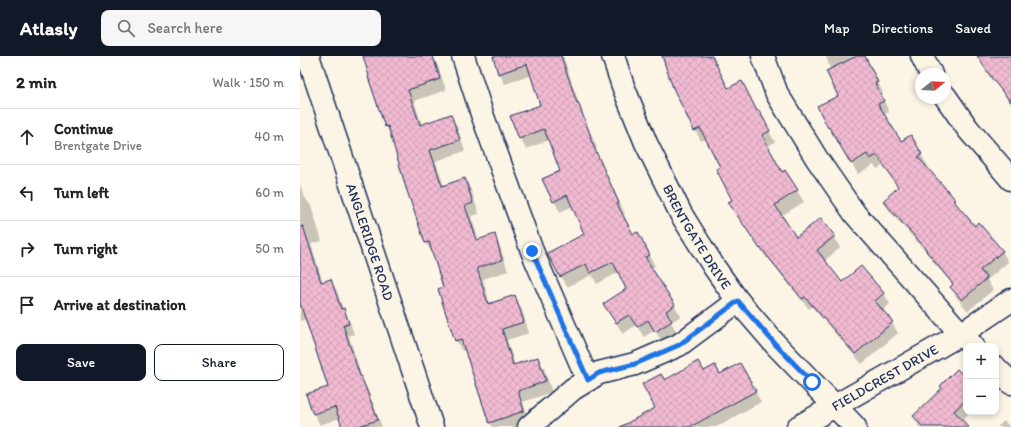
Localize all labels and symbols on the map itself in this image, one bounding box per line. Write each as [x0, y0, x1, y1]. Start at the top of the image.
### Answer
north arrow [915, 68, 951, 104]
street label: ANGLERIDGE ROAD [343, 181, 398, 303]
street label: BRENTGATE DRIVE [659, 182, 735, 293]
route end [523, 242, 541, 260]
street label: FIELDCREST DRIVE [829, 340, 941, 415]
route start [803, 373, 821, 391]

